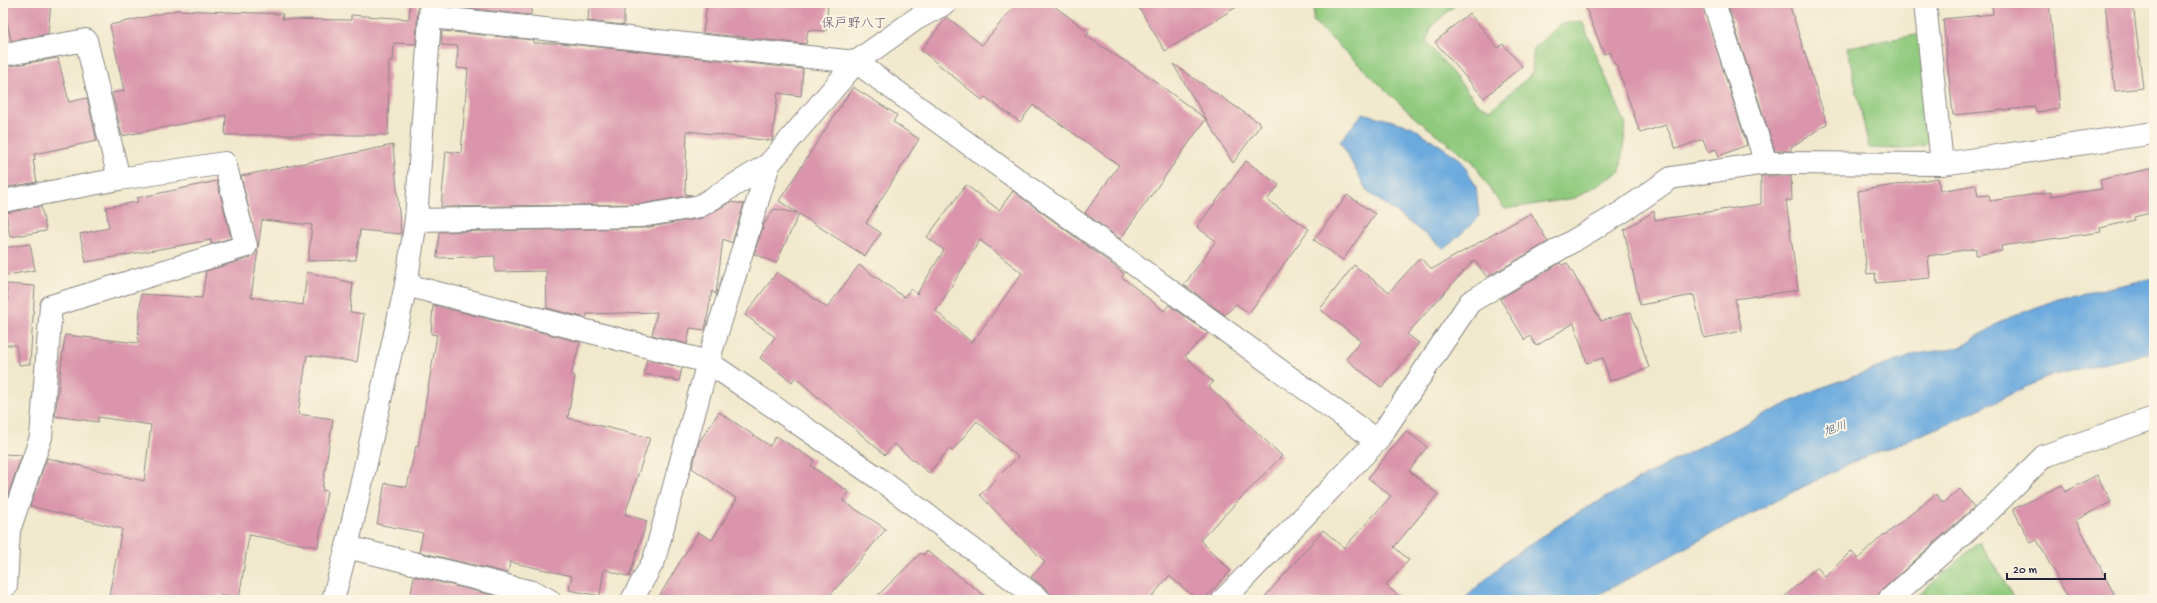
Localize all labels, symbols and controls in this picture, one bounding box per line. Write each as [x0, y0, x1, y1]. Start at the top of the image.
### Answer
district label: 保戸野八丁 [821, 16, 887, 32]
water label: 旭川 [1822, 418, 1849, 441]
scale bar [2007, 555, 2105, 581]
text: 20 m [2013, 564, 2038, 578]

